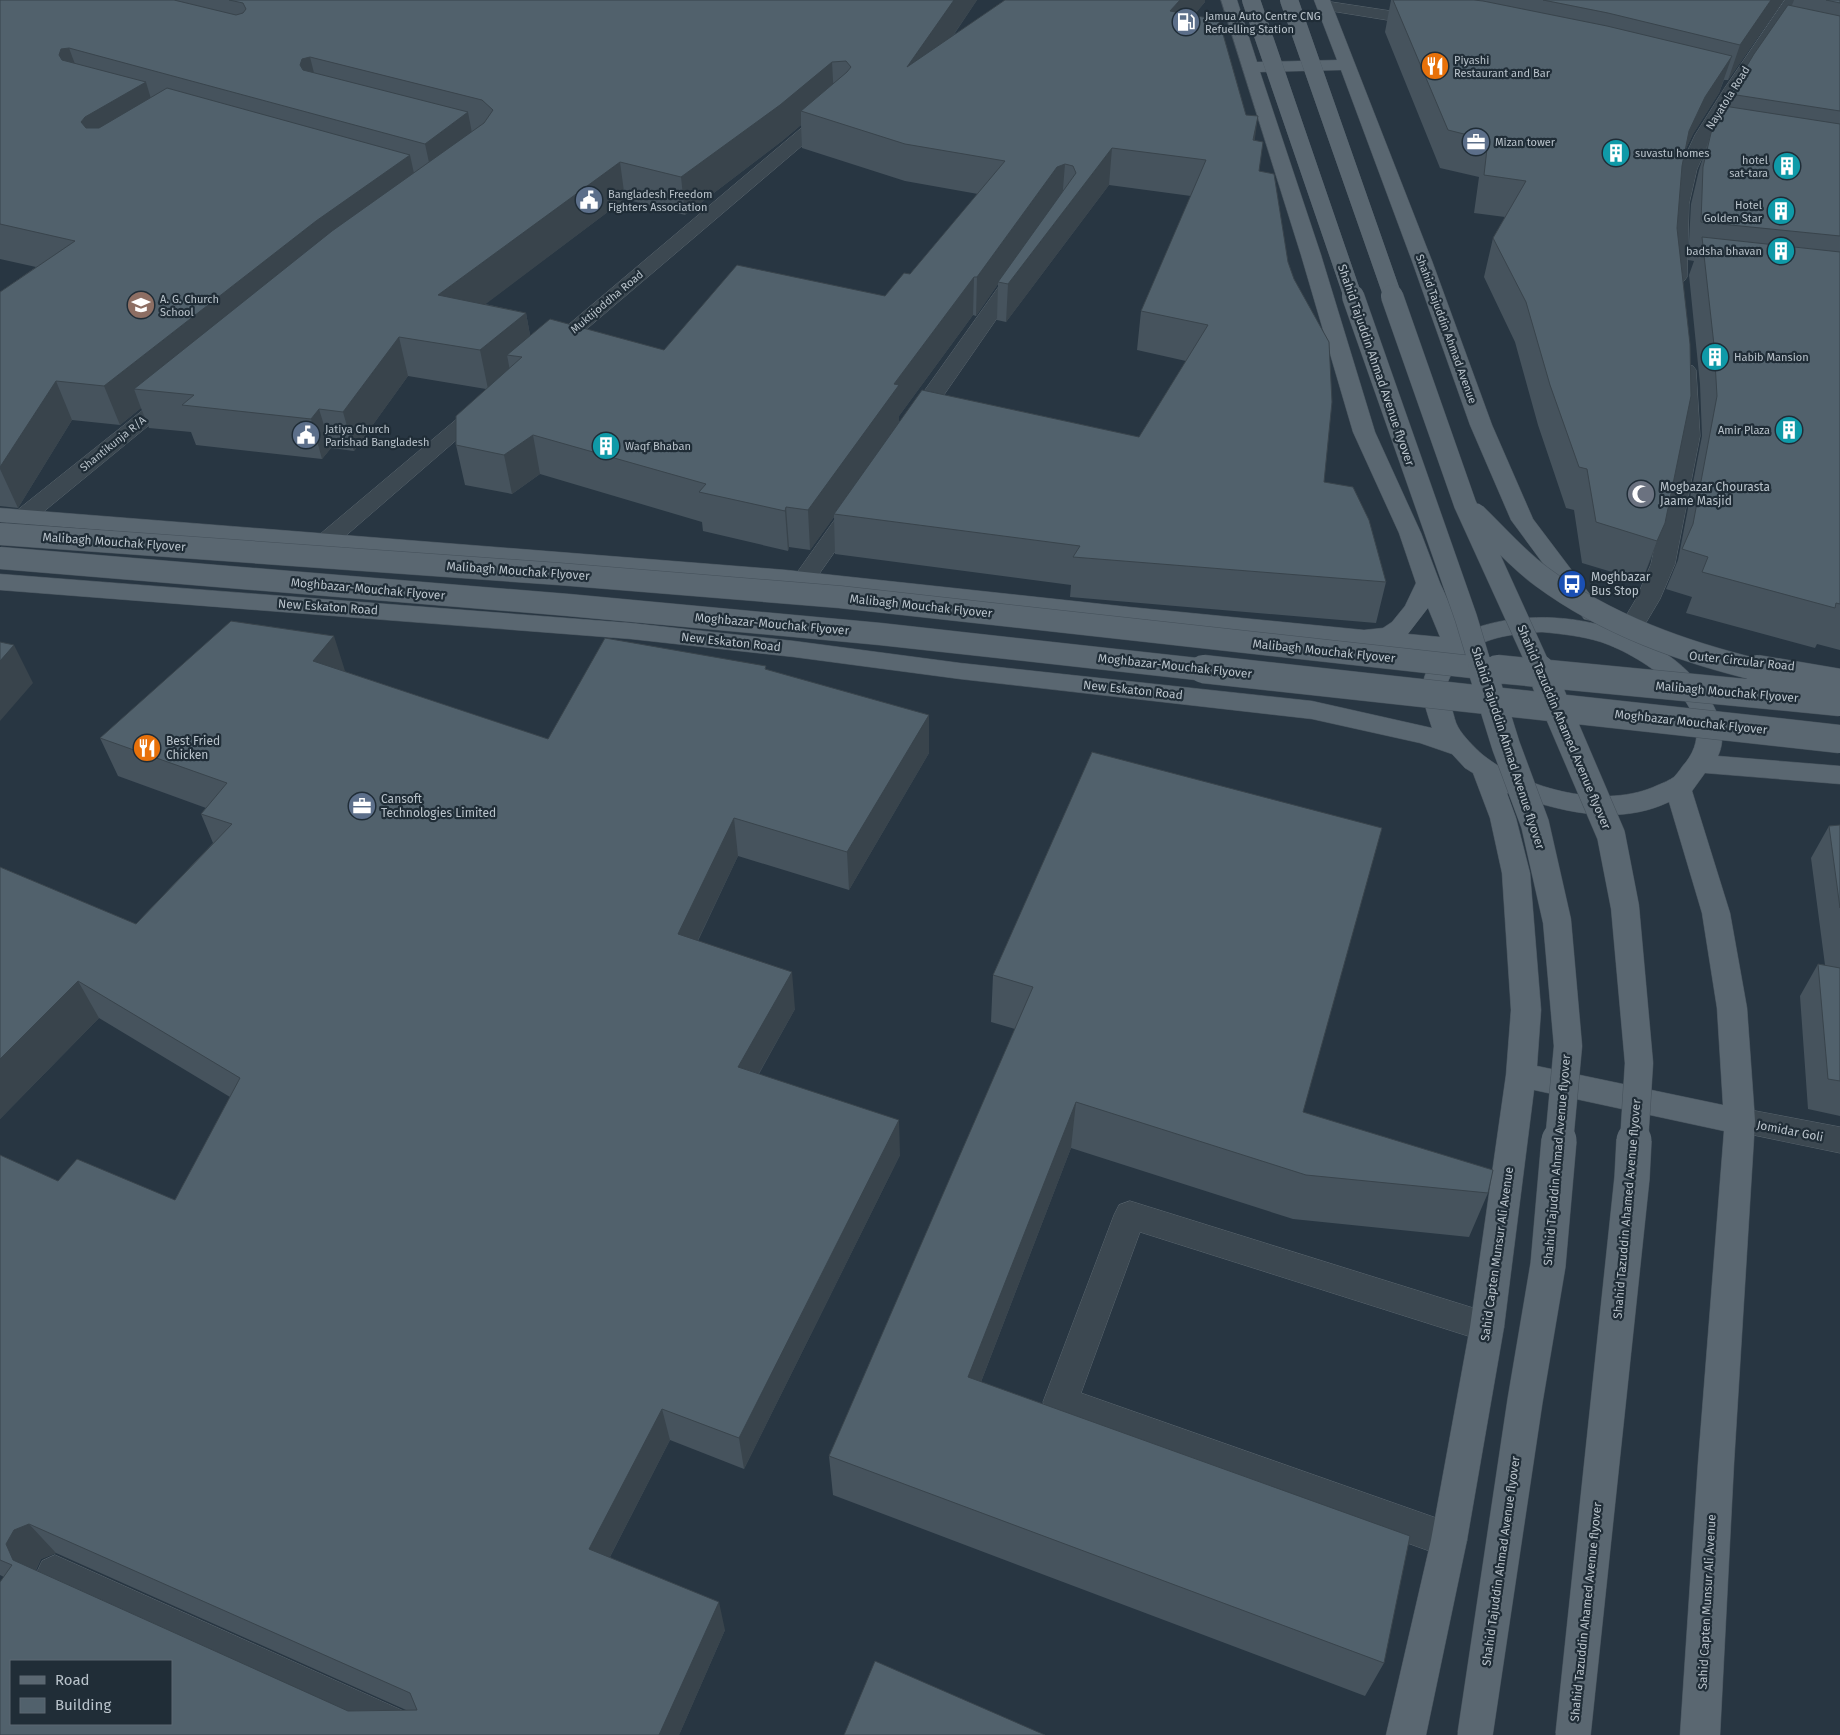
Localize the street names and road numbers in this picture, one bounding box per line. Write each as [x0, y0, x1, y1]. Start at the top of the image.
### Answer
street label: Nayatola Road [1703, 64, 1753, 132]
street label: Shahid Tajuddin Ahmad Avenue [1413, 253, 1479, 405]
street label: Shahid Tajuddin Ahmad Avenue flyover [1335, 262, 1417, 468]
street label: Muktijoddha Road [568, 268, 646, 336]
street label: Shantikunja R/A [78, 413, 149, 474]
street label: Malibagh Mouchak Flyover [42, 530, 186, 554]
street label: Malibagh Mouchak Flyover [446, 559, 590, 583]
street label: Moghbazar-Mouchak Flyover [290, 575, 446, 603]
street label: Malibagh Mouchak Flyover [849, 592, 993, 620]
street label: New Eskaton Road [278, 597, 378, 617]
street label: Moghbazar-Mouchak Flyover [694, 610, 850, 638]
street label: Shahid Tazuddin Ahamed Avenue flyover [1514, 623, 1614, 832]
street label: New Eskaton Road [681, 630, 781, 654]
street label: Malibagh Mouchak Flyover [1252, 637, 1396, 665]
street label: Shahid Tajuddin Ahmad Avenue flyover [1469, 645, 1548, 851]
street label: Outer Circular Road [1688, 648, 1796, 674]
street label: Moghbazar-Mouchak Flyover [1097, 651, 1253, 681]
street label: New Eskaton Road [1083, 678, 1183, 702]
street label: Malibagh Mouchak Flyover [1655, 679, 1799, 705]
street label: Moghbazar Mouchak Flyover [1614, 707, 1768, 737]
street label: Shahid Tajuddin Ahmad Avenue flyover [1541, 1053, 1573, 1266]
street label: Shahid Tazuddin Ahamed Avenue flyover [1610, 1098, 1644, 1319]
street label: Jomidar Goli [1756, 1118, 1824, 1144]
street label: Sahid Capten Munsur Ali Avenue [1478, 1166, 1516, 1342]
street label: Shahid Tajuddin Ahmad Avenue flyover [1479, 1455, 1523, 1667]
street label: Shahid Tazuddin Ahamed Avenue flyover [1568, 1501, 1605, 1722]
street label: Sahid Capten Munsur Ali Avenue [1695, 1514, 1719, 1690]

